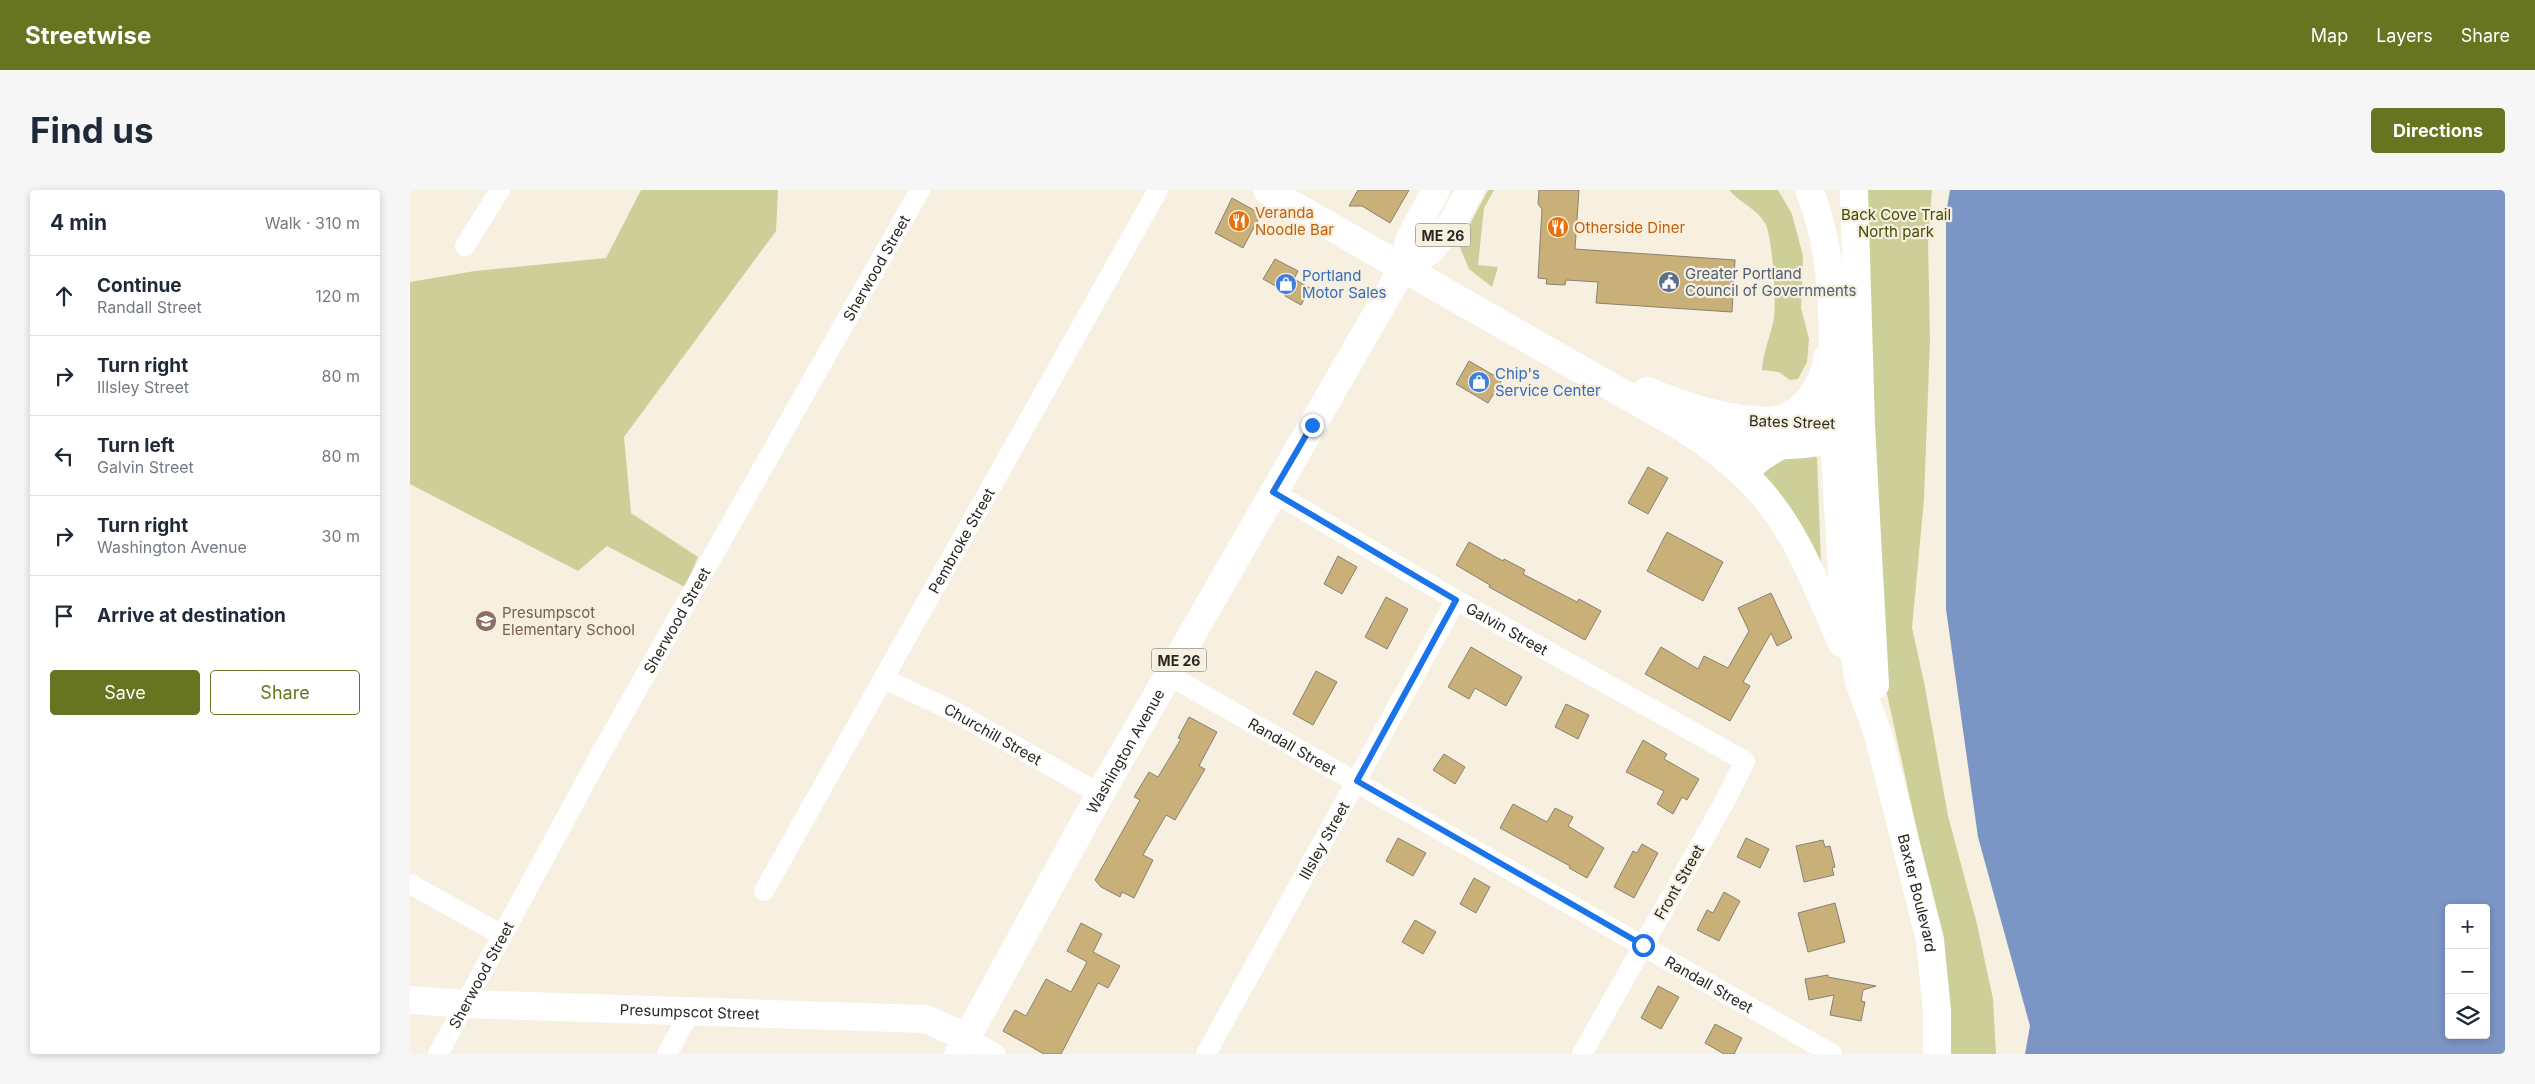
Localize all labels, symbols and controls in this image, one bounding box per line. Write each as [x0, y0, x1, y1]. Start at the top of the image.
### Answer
text: Streetwise [25, 21, 151, 50]
text: Map [2311, 25, 2348, 46]
text: Layers [2376, 25, 2433, 46]
text: Share [2461, 25, 2510, 46]
button: Directions [2371, 108, 2505, 153]
text: Find us [30, 109, 154, 151]
place label: Veranda Noodle Bar [1255, 203, 1334, 239]
park label: Back Cove Trail North park [1841, 205, 1951, 241]
restaurant icon: Veranda Noodle Bar [1227, 209, 1251, 233]
text: 4 min [50, 210, 107, 235]
street label: Sherwood Street [838, 211, 914, 324]
text: Walk · 310 m [265, 213, 360, 233]
restaurant icon: Otherside Diner [1546, 215, 1570, 239]
place label: Otherside Diner [1574, 218, 1685, 237]
road number: ME 26 [1416, 224, 1470, 246]
place label: Greater Portland Council of Governments [1685, 264, 1857, 300]
place label: Portland Motor Sales [1302, 266, 1387, 302]
public building icon: Greater Portland Council of Governments [1657, 270, 1681, 294]
shop icon: Portland Motor Sales [1274, 272, 1298, 296]
text: Continue [97, 274, 182, 297]
icon: ahead [50, 282, 78, 310]
text: 120 m [315, 286, 360, 306]
text: Randall Street [97, 297, 202, 317]
text: Turn right [97, 354, 188, 377]
icon: right [50, 362, 78, 390]
place label: Chip's Service Center [1495, 364, 1601, 400]
text: 80 m [321, 366, 360, 386]
shop icon: Chip's Service Center [1467, 370, 1491, 394]
text: Illsley Street [97, 377, 189, 397]
street label: Bates Street [1749, 411, 1835, 433]
route end [1301, 414, 1324, 437]
text: Turn left [97, 434, 175, 457]
icon: left [50, 442, 78, 470]
text: 80 m [321, 446, 360, 466]
text: Galvin Street [97, 457, 194, 477]
street label: Pembroke Street [924, 484, 998, 597]
text: Turn right [97, 514, 188, 537]
icon: right [50, 522, 78, 550]
text: 30 m [322, 526, 360, 546]
text: Washington Avenue [97, 537, 247, 557]
street label: Sherwood Street [639, 564, 714, 677]
street label: Galvin Street [1463, 598, 1552, 659]
icon: arrive [50, 602, 78, 630]
place label: Presumpscot Elementary School [502, 603, 635, 639]
text: Arrive at destination [97, 604, 286, 627]
school or university icon: Presumpscot Elementary School [474, 609, 498, 633]
road number: ME 26 [1152, 648, 1206, 672]
button: Save [50, 670, 200, 715]
button: Share [210, 670, 360, 715]
street label: Washington Avenue [1082, 685, 1168, 817]
street label: Churchill Street [941, 699, 1045, 769]
street label: Randall Street [1245, 713, 1340, 779]
street label: Illsley Street [1295, 798, 1353, 883]
street label: Baxter Boulevard [1894, 832, 1941, 953]
street label: Front Street [1650, 841, 1708, 923]
map controls [2445, 904, 2490, 1039]
button: + [2445, 904, 2490, 949]
street label: Sherwood Street [444, 918, 518, 1032]
route start [1632, 934, 1655, 957]
button: − [2445, 949, 2490, 994]
street label: Randall Street [1662, 951, 1757, 1017]
button: layers [2445, 994, 2490, 1039]
street label: Presumpscot Street [620, 1000, 760, 1023]

